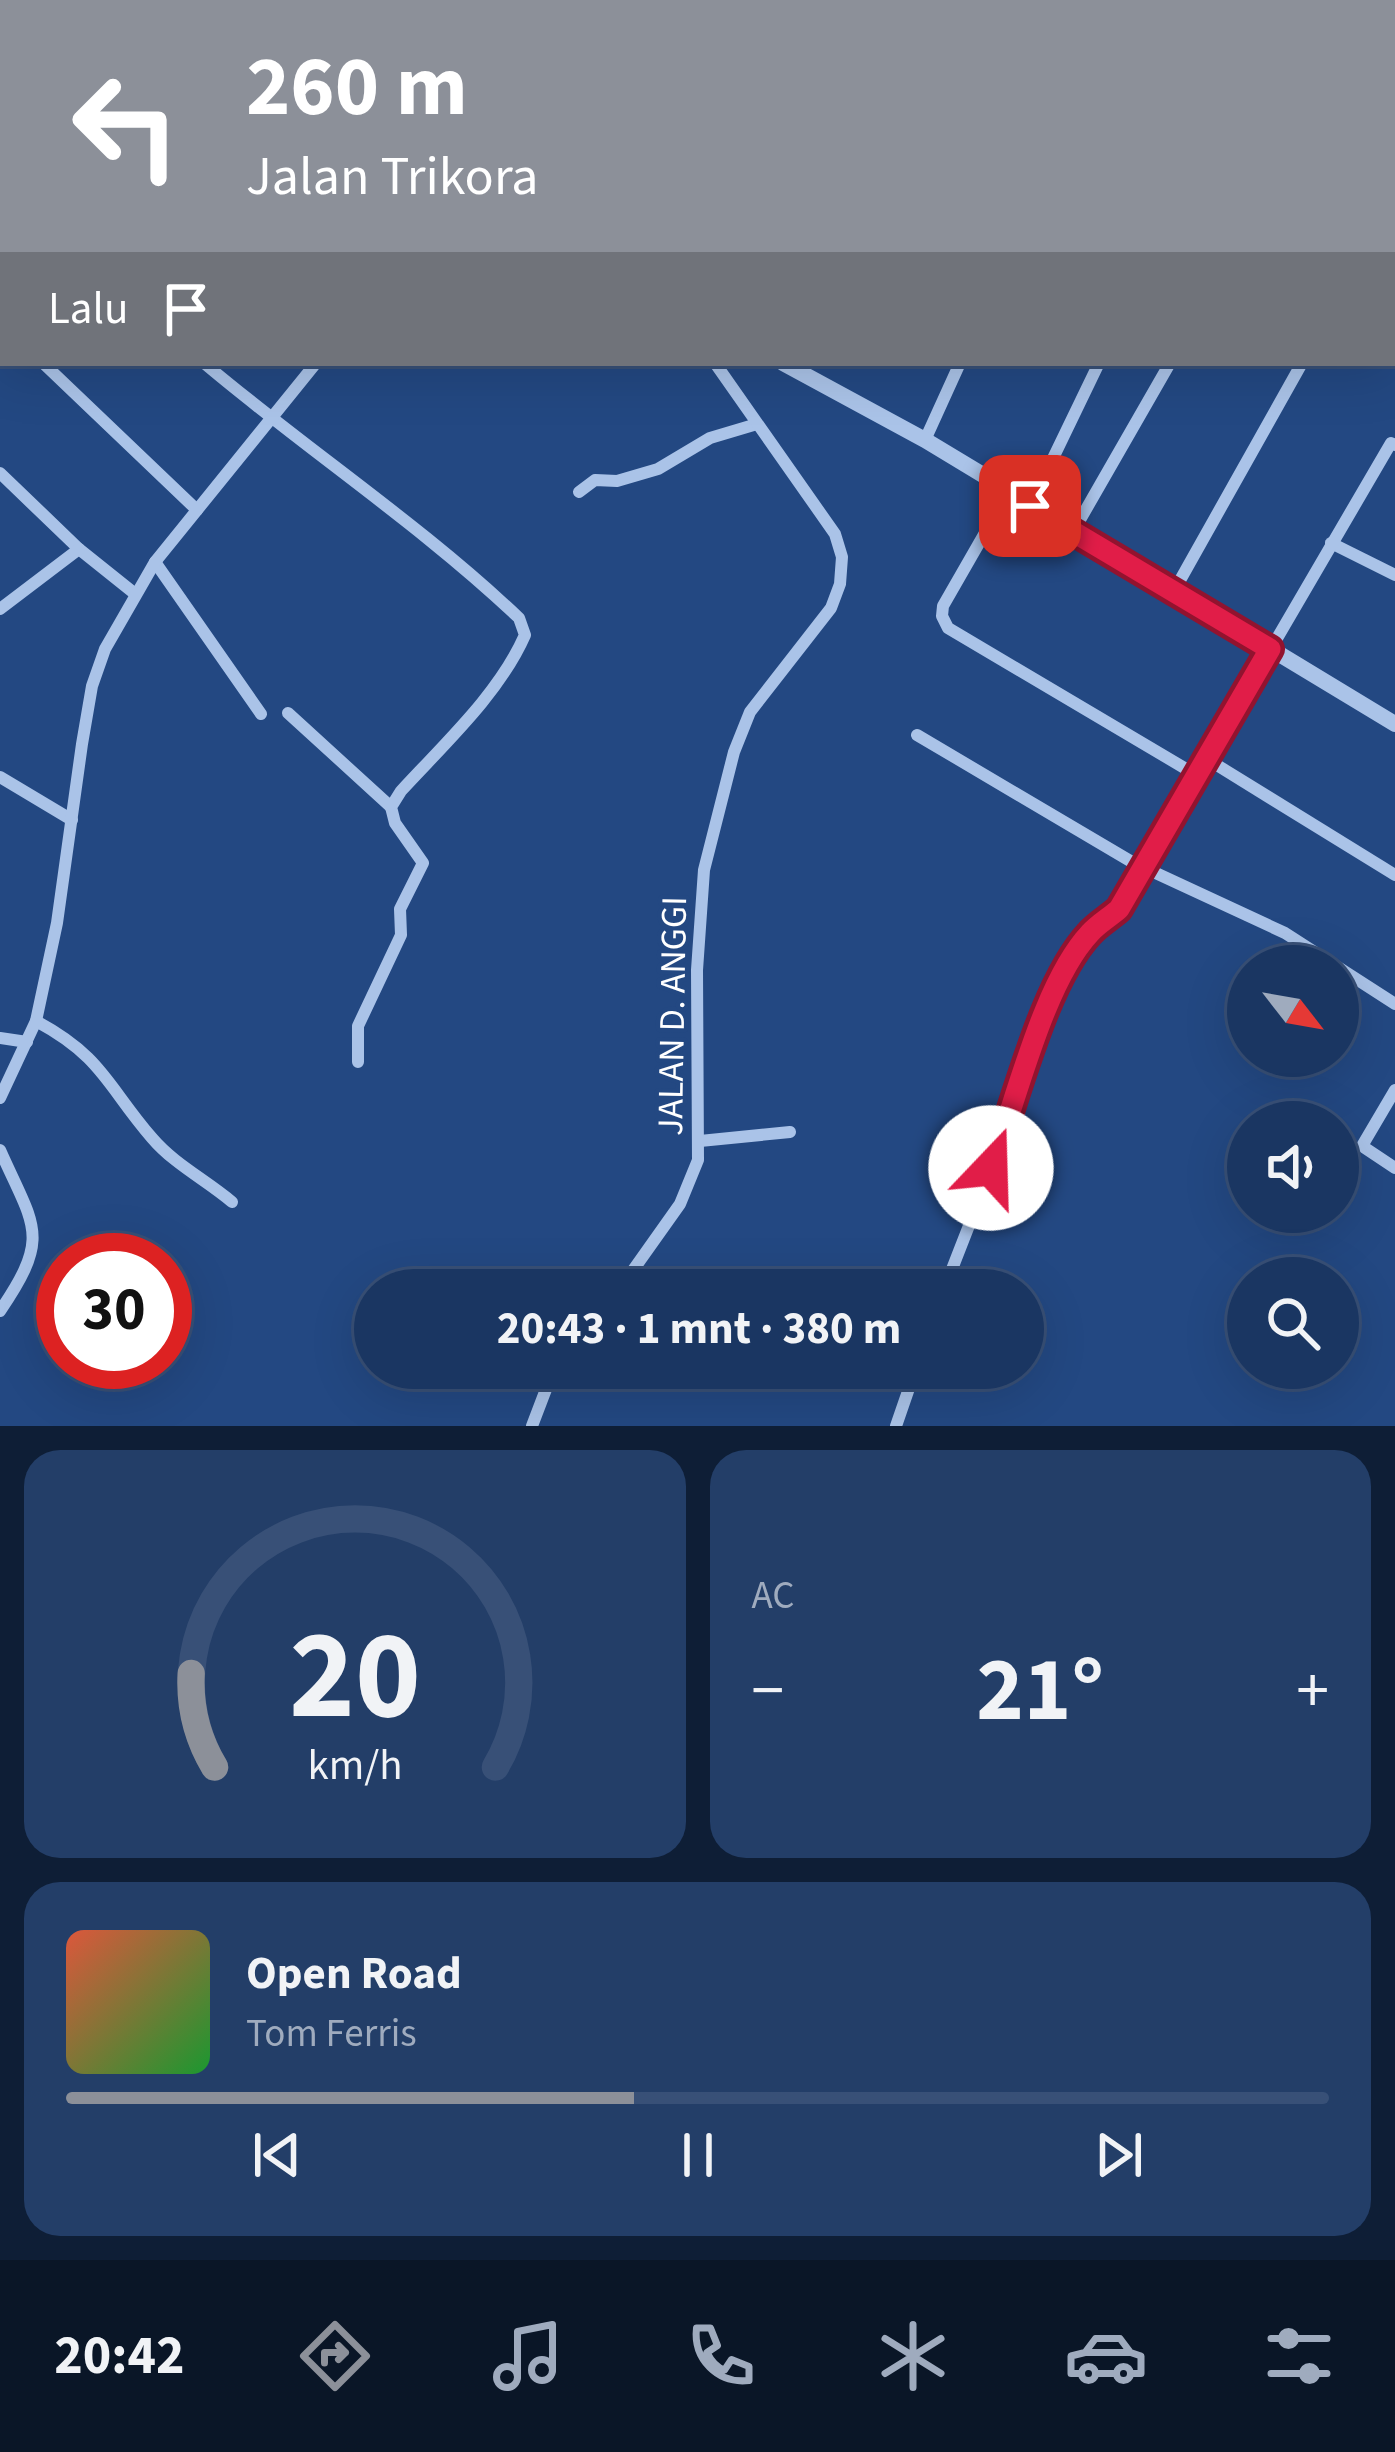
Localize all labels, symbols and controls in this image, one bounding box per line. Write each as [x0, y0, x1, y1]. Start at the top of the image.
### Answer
text: 260 m [246, 28, 468, 148]
icon: left [48, 48, 204, 204]
text: Jalan Trikora [246, 139, 539, 216]
icon: arrive [153, 276, 219, 342]
text: Lalu [48, 277, 129, 341]
pin [979, 455, 1081, 557]
icon: arrive [997, 473, 1063, 539]
street label: JALAN D. ANGGI [645, 896, 700, 1136]
north arrow [1227, 945, 1359, 1077]
map controls [1227, 945, 1359, 1389]
button: sound [1227, 1101, 1359, 1233]
position arrow [928, 1105, 1054, 1231]
speed limit sign: 30 [36, 1233, 192, 1389]
button: search [1227, 1257, 1359, 1389]
text: 20:43 · 1 mnt · 380 m [497, 1297, 901, 1361]
text: AC [752, 1568, 795, 1624]
text: 20 [289, 1588, 421, 1766]
text: 21° [976, 1627, 1104, 1755]
text: − [752, 1644, 784, 1738]
text: + [1296, 1644, 1329, 1738]
text: km/h [307, 1735, 402, 1796]
text: Open Road [246, 1942, 462, 2006]
text: Tom Ferris [246, 2006, 417, 2062]
icon: previous [244, 2122, 310, 2188]
icon: pause [665, 2122, 731, 2188]
icon: next [1086, 2122, 1152, 2188]
icon: directions [293, 2314, 377, 2398]
icon: music [486, 2314, 570, 2398]
icon: phone [679, 2314, 763, 2398]
icon: climate [871, 2314, 955, 2398]
icon: car [1064, 2314, 1148, 2398]
icon: filters [1257, 2314, 1341, 2398]
text: 20:42 [54, 2318, 185, 2395]

